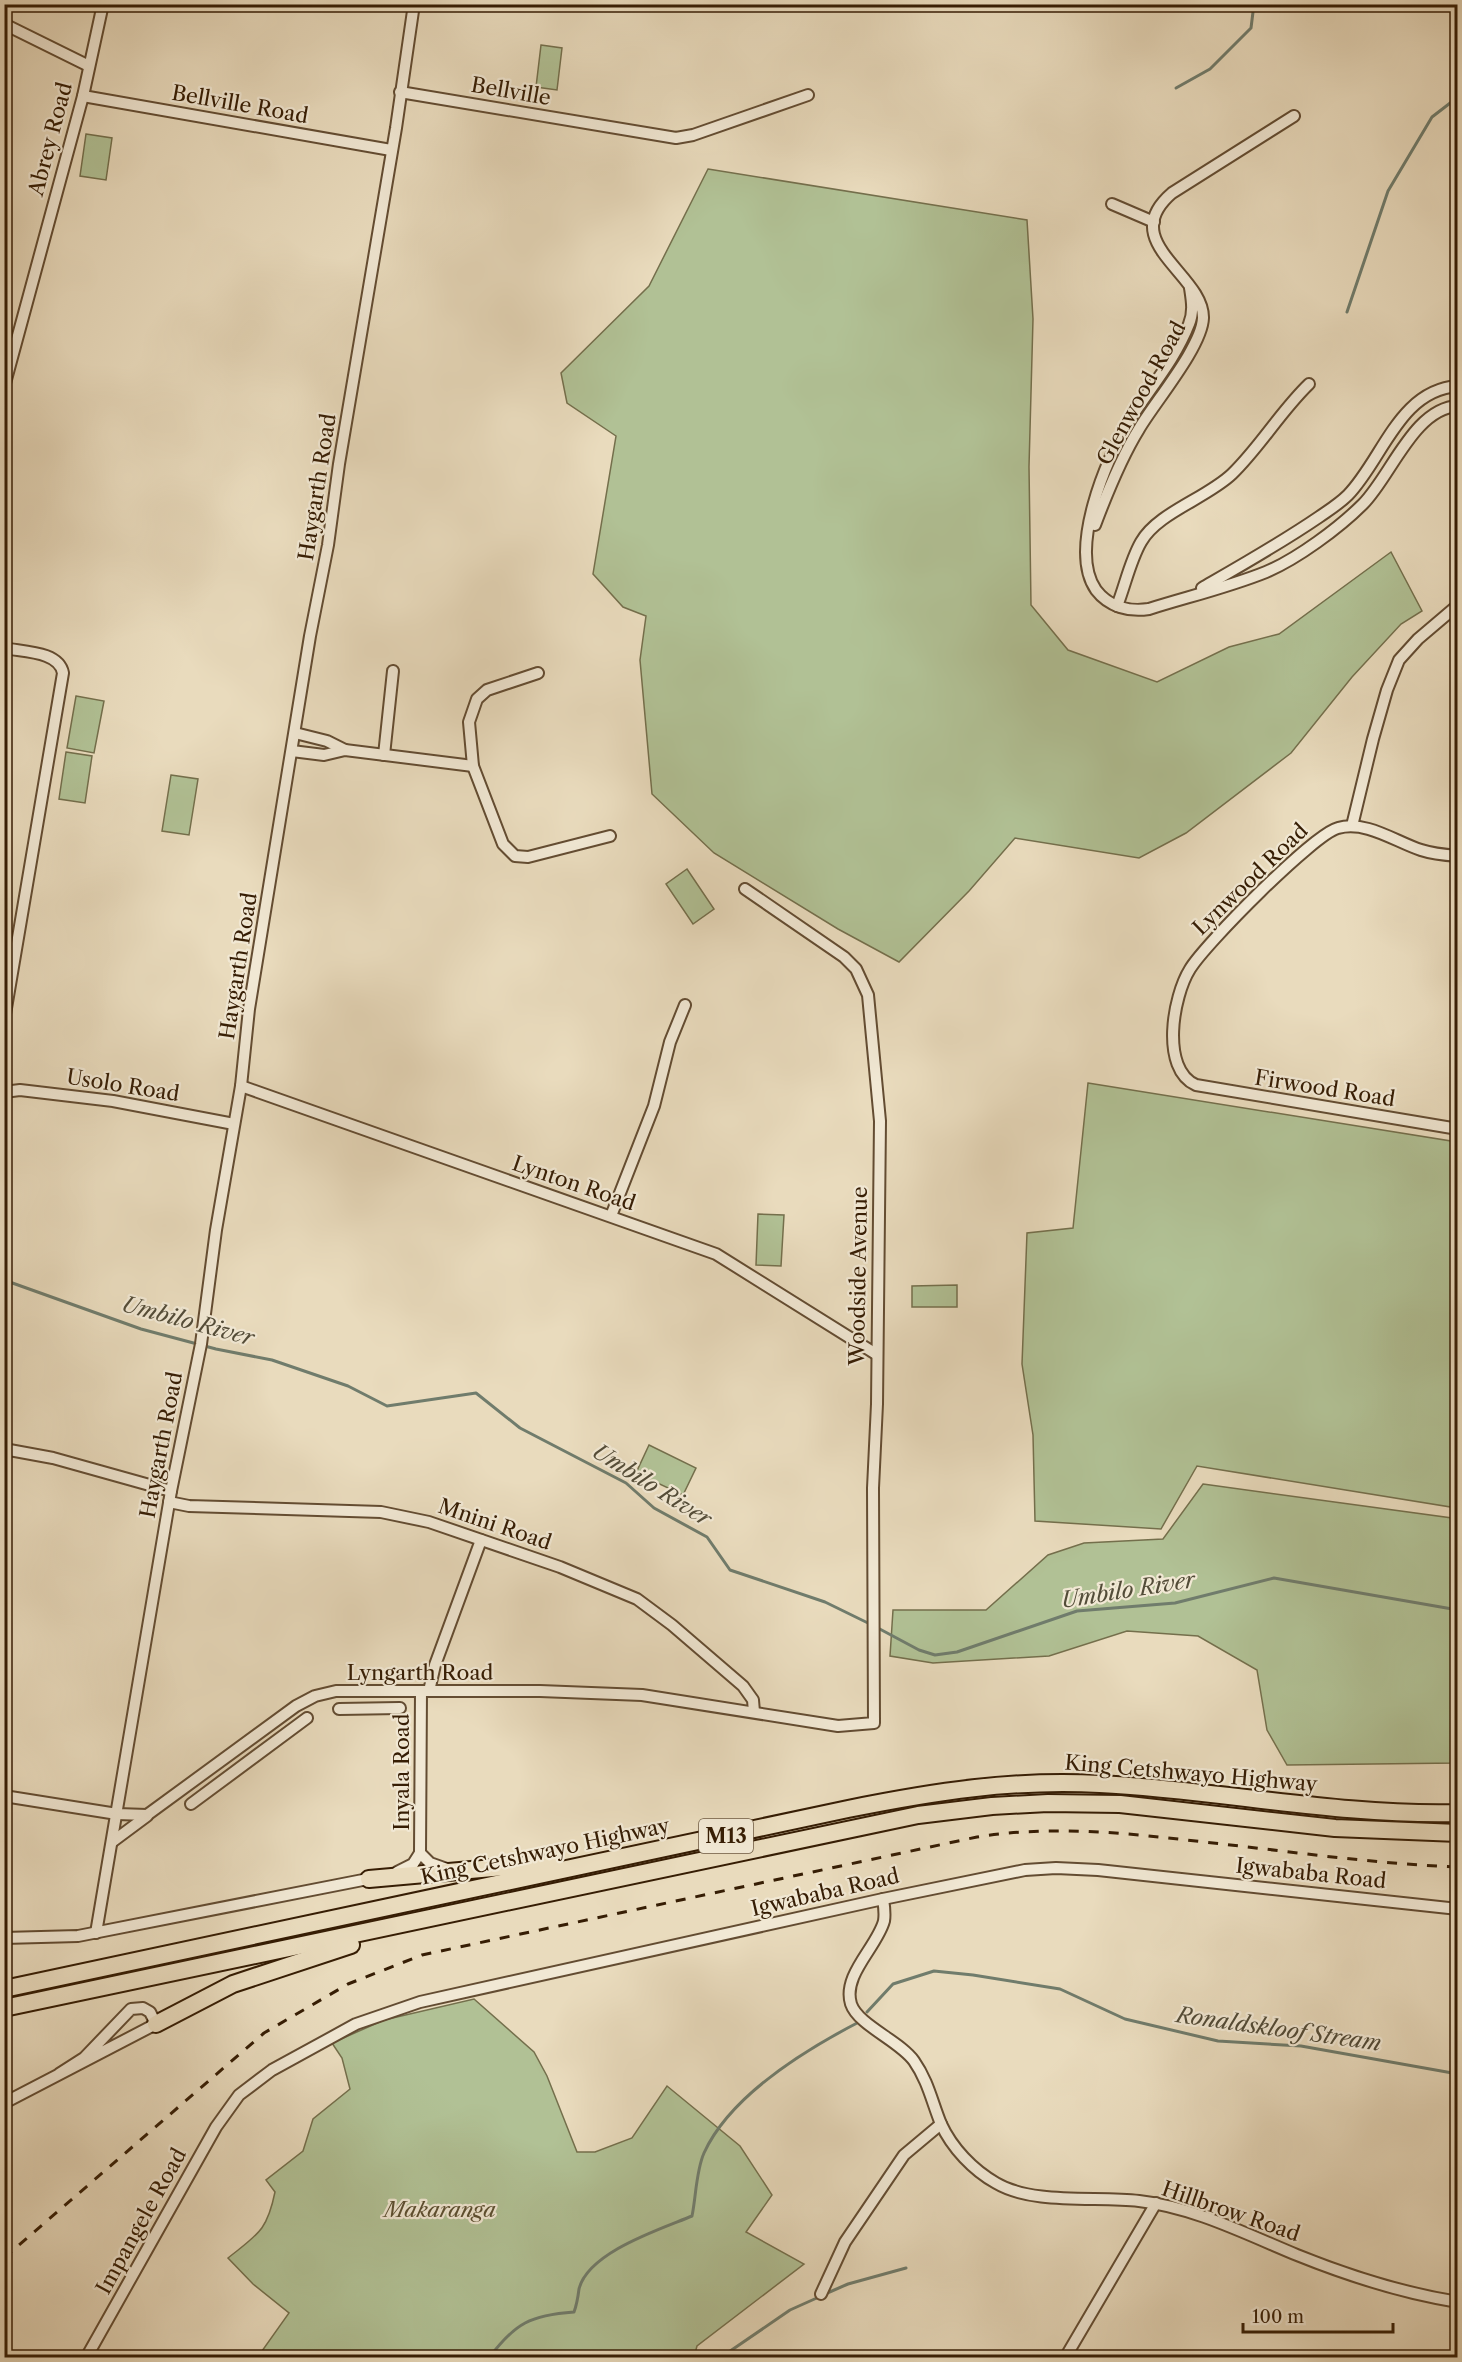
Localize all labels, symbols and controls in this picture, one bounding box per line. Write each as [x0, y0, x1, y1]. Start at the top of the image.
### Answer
street label: Bellville [469, 72, 553, 110]
street label: Abrey Road [23, 79, 77, 200]
street label: Bellville Road [170, 80, 310, 128]
street label: Glenwood Road [1091, 317, 1191, 469]
street label: Haygarth Road [293, 411, 341, 562]
street label: Lynwood Road [1187, 818, 1313, 940]
street label: Haygarth Road [214, 890, 262, 1041]
street label: Usolo Road [65, 1064, 182, 1106]
street label: Firwood Road [1253, 1065, 1397, 1111]
street label: Lynton Road [509, 1150, 639, 1216]
street label: Woodside Avenue [844, 1186, 872, 1367]
water label: Umbilo River [119, 1290, 259, 1352]
street label: Haygarth Road [135, 1369, 187, 1520]
water label: Umbilo River [587, 1438, 718, 1533]
street label: Mnini Road [435, 1493, 555, 1555]
water label: Umbilo River [1059, 1566, 1199, 1614]
street label: Lyngarth Road [347, 1660, 493, 1685]
street label: Inyala Road [389, 1713, 414, 1831]
street label: King Cetshwayo Highway [1064, 1749, 1319, 1797]
street label: King Cetshwayo Highway [418, 1812, 672, 1890]
road number: M13 [699, 1819, 753, 1853]
street label: Igwababa Road [1234, 1853, 1388, 1893]
street label: Igwababa Road [748, 1863, 902, 1921]
water label: Ronaldskloof Stream [1173, 2001, 1383, 2057]
street label: Impangele Road [91, 2144, 192, 2298]
street label: Hillbrow Road [1159, 2176, 1304, 2246]
park label: Makaranga [381, 2197, 496, 2222]
scale bar [1243, 2296, 1393, 2334]
text: 100 m [1252, 2306, 1304, 2328]

